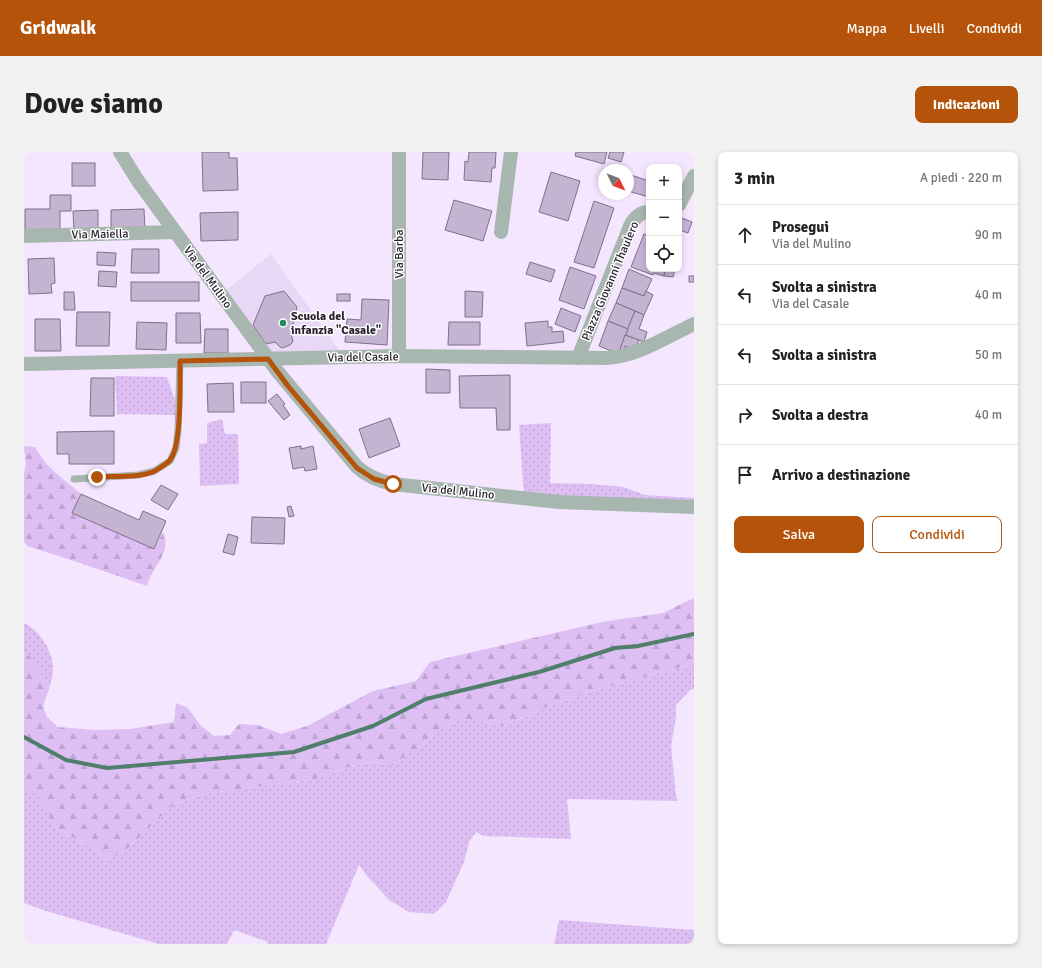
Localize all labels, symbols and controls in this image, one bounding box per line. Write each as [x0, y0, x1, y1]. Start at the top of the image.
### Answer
text: Gridwalk [20, 16, 96, 40]
text: Mappa [847, 20, 887, 37]
text: Livelli [909, 20, 945, 37]
text: Condividi [967, 20, 1022, 37]
button: Indicazioni [915, 86, 1018, 123]
text: Dove siamo [24, 87, 163, 121]
north arrow [598, 164, 634, 200]
map controls [646, 164, 682, 272]
button: + [646, 164, 682, 200]
text: 3 min [734, 168, 775, 189]
text: A piedi · 220 m [920, 170, 1002, 186]
button: − [646, 200, 682, 236]
text: Prosegui [772, 218, 829, 236]
street label: Piazza Giovanni Thaulero [579, 219, 642, 343]
icon: ahead [734, 224, 756, 246]
street label: Via Maiella [71, 227, 129, 242]
text: 90 m [975, 227, 1002, 243]
street label: Via Barba [392, 229, 407, 279]
button: locate [646, 236, 682, 272]
text: Via del Mulino [772, 236, 851, 252]
street label: Via del Mulino [180, 243, 235, 311]
text: Svolta a sinistra [772, 278, 877, 296]
icon: left [734, 284, 756, 306]
text: 40 m [975, 287, 1002, 303]
text: Via del Casale [772, 296, 849, 312]
place label: Scuola del infanzia "Casale" [291, 309, 381, 338]
marker: Scuola del infanzia "Casale" [278, 318, 288, 328]
icon: left [734, 344, 756, 366]
text: Svolta a sinistra [772, 346, 877, 364]
text: 50 m [975, 347, 1002, 363]
street label: Via del Casale [327, 349, 399, 366]
icon: right [734, 404, 756, 426]
text: Svolta a destra [772, 406, 868, 424]
text: 40 m [975, 407, 1002, 423]
icon: arrive [734, 464, 756, 486]
text: Arrivo a destinazione [772, 466, 910, 484]
route end [88, 468, 106, 486]
route start [384, 475, 402, 493]
street label: Via del Mulino [421, 480, 495, 503]
button: Salva [734, 516, 864, 553]
button: Condividi [872, 516, 1002, 553]

